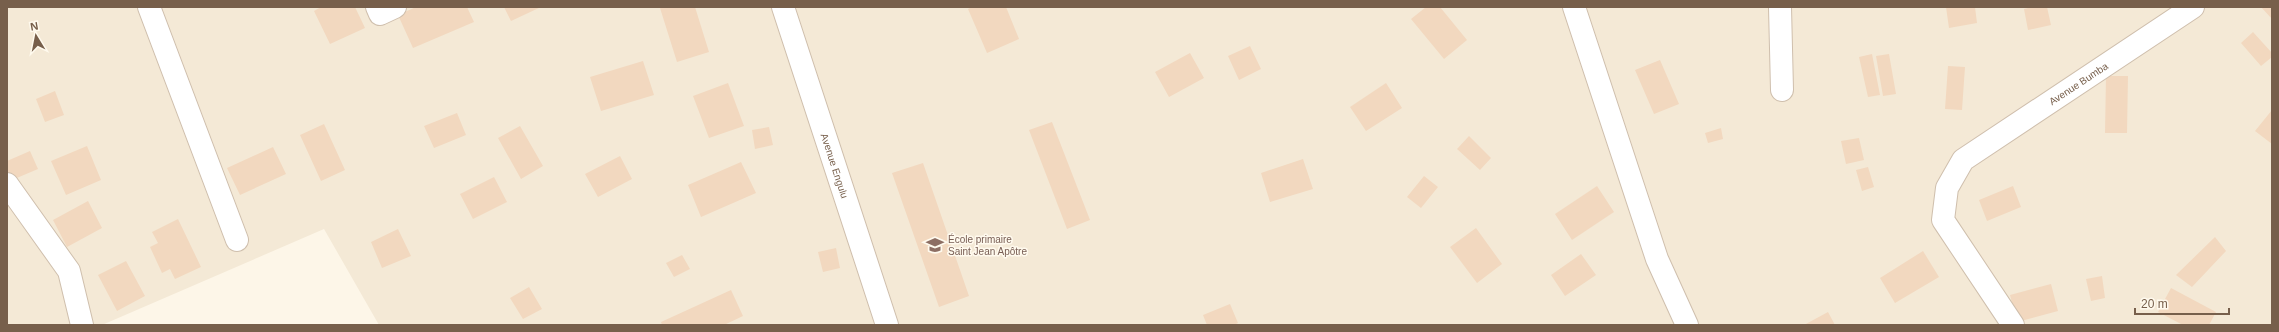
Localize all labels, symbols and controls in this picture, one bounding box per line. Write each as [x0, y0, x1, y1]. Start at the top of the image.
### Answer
north arrow [16, 16, 56, 56]
text: N [29, 20, 39, 33]
street label: Avenue Bumba [2047, 60, 2110, 107]
street label: Avenue Engulu [819, 132, 850, 200]
place label: École primaire Saint Jean Apôtre [948, 233, 1027, 257]
school or university icon: École primaire Saint Jean Apôtre [925, 235, 945, 255]
scale bar [2135, 290, 2229, 316]
text: 20 m [2141, 297, 2168, 311]

